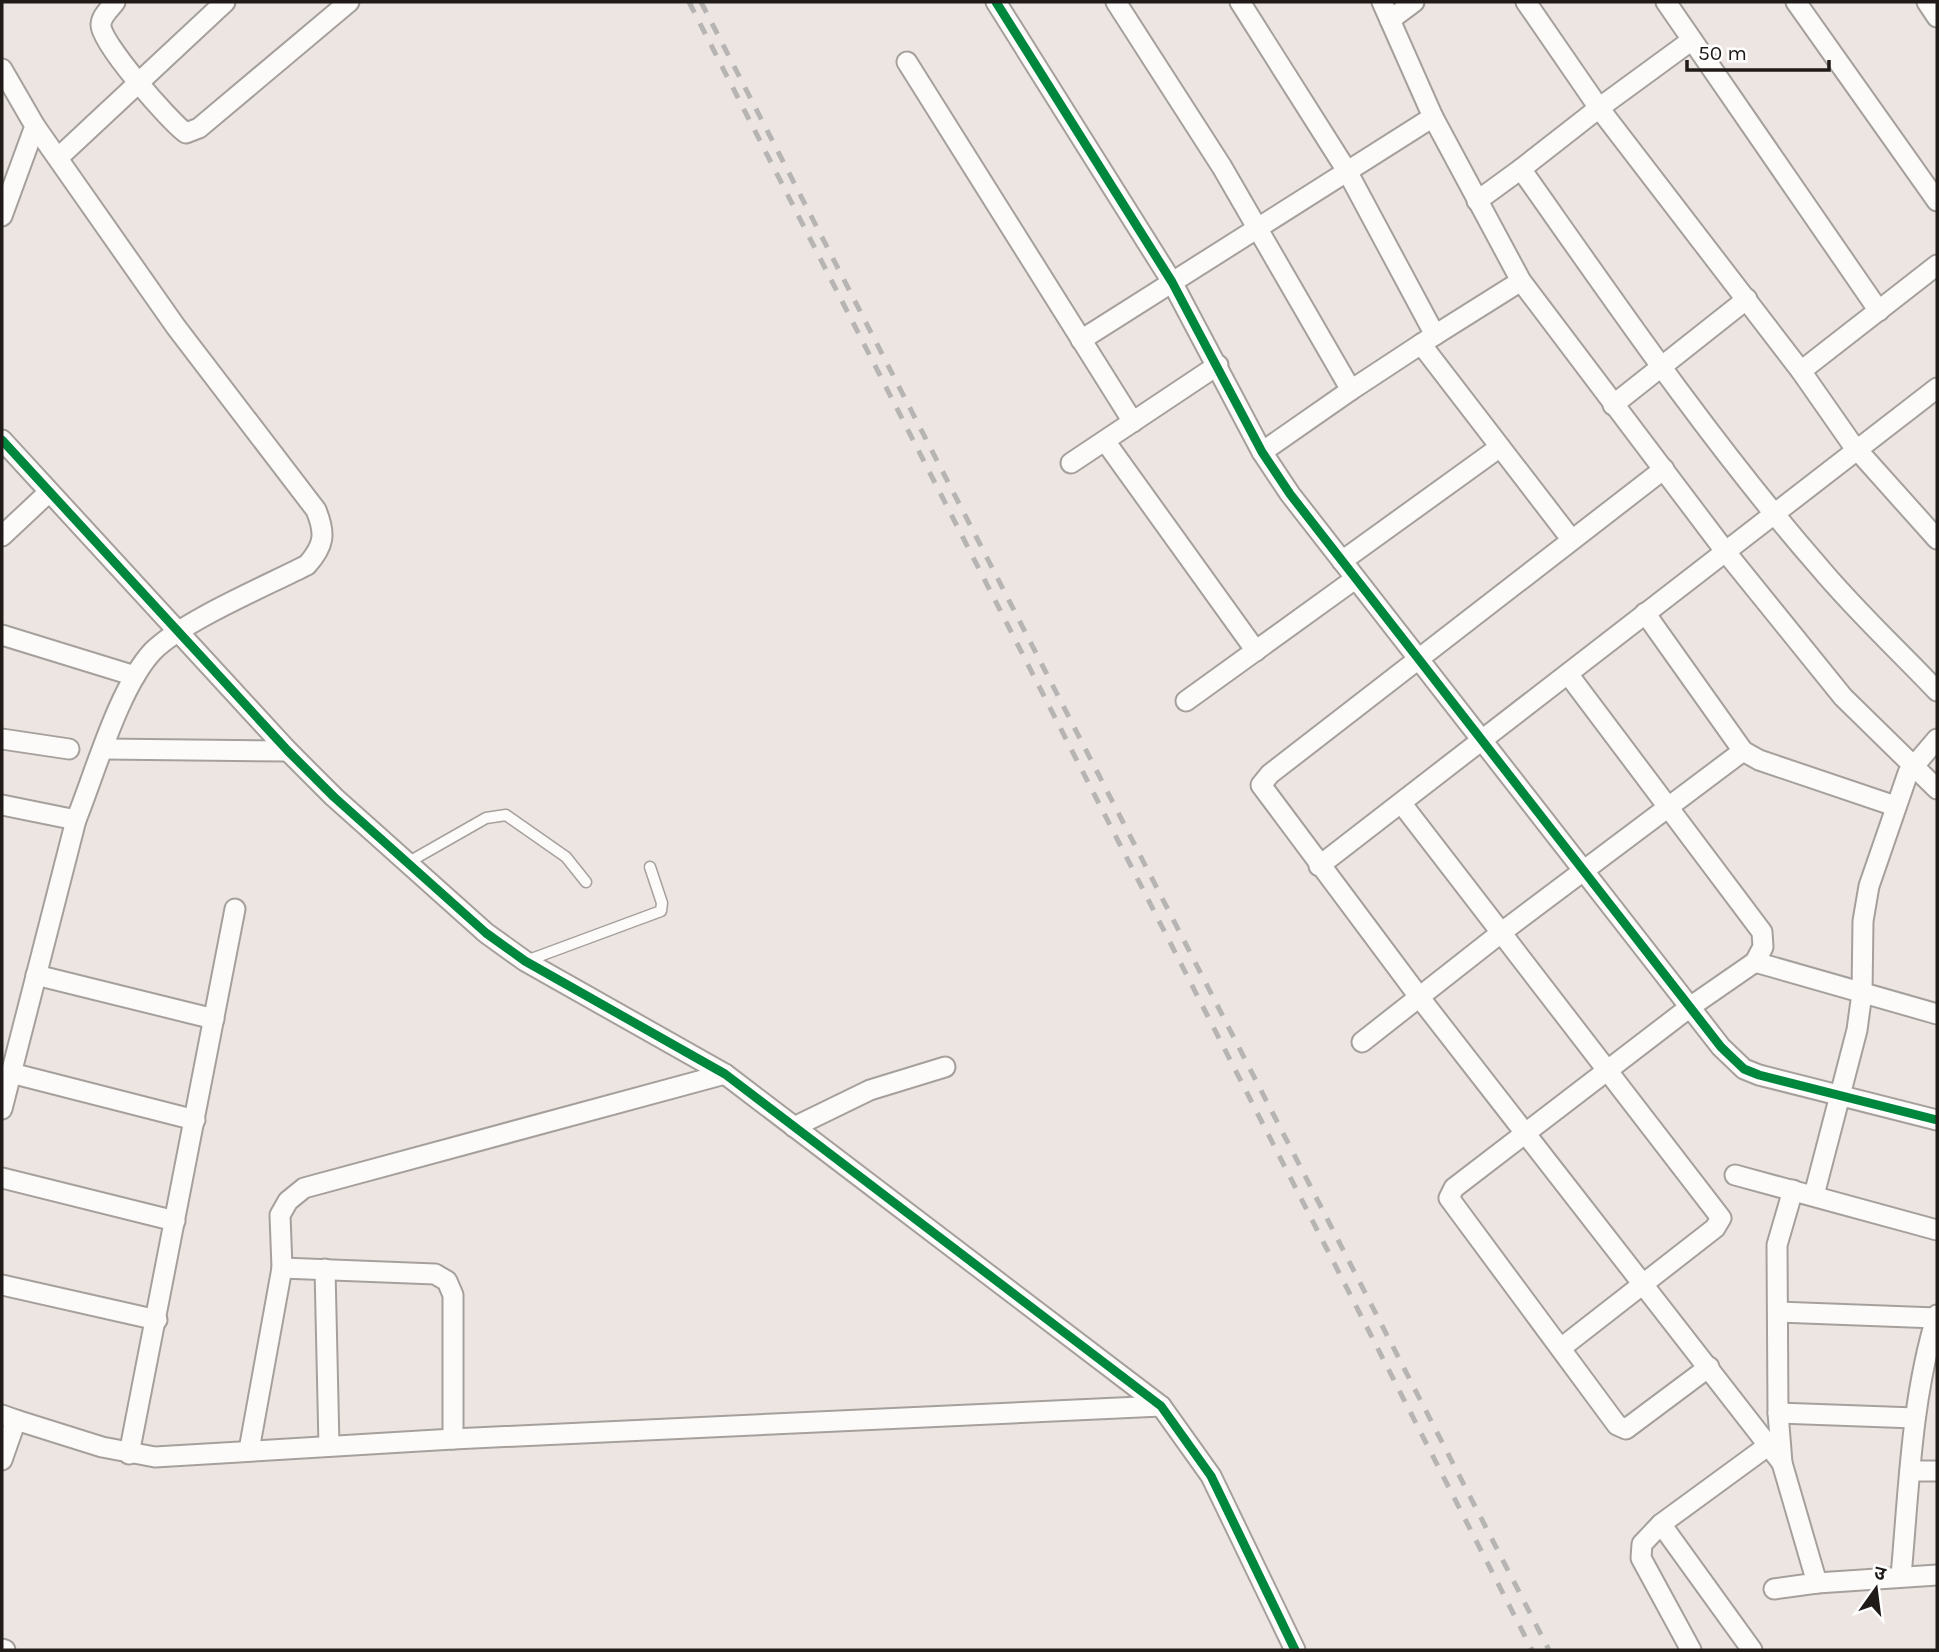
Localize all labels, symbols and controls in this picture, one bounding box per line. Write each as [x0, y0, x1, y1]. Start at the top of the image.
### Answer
scale bar [1687, 28, 1829, 72]
text: 50 m [1698, 41, 1747, 65]
north arrow [1841, 1554, 1911, 1624]
text: उ [1872, 1561, 1889, 1586]

